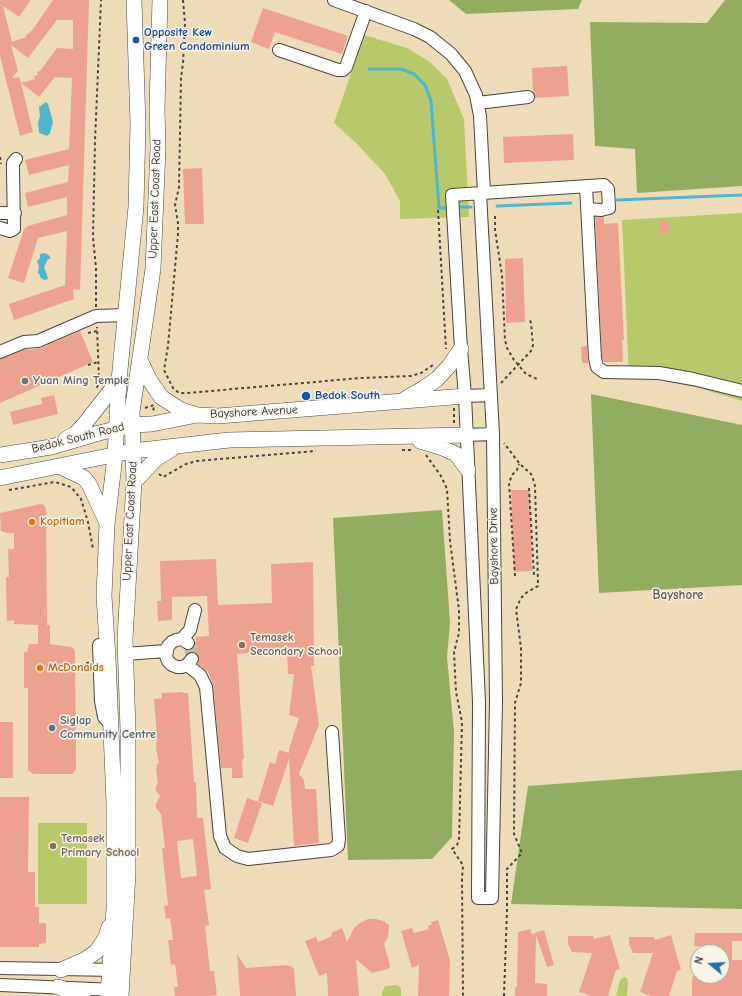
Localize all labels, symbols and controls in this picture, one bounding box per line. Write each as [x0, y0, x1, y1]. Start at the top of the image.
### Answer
place label: Opposite Kew Green Condominium [144, 26, 250, 54]
marker: Opposite Kew Green Condominium [131, 35, 141, 45]
street label: Upper East Coast Road [146, 139, 164, 259]
place label: Yuan Ming Temple [33, 374, 129, 388]
marker: Yuan Ming Temple [20, 376, 30, 386]
place label: Bedok South [315, 389, 380, 403]
marker: Bedok South [300, 390, 312, 402]
street label: Bayshore Avenue [210, 403, 298, 421]
street label: Bedok South Road [30, 420, 126, 456]
street label: Upper East Coast Road [120, 461, 140, 581]
street label: Bayshore Drive [486, 507, 502, 585]
place label: Kopitiam [40, 515, 85, 529]
marker: Kopitiam [27, 517, 37, 527]
district label: Bayshore [653, 587, 703, 603]
place label: Temasek Secondary School [250, 631, 342, 659]
marker: Temasek Secondary School [237, 640, 247, 650]
place label: McDonalds [48, 661, 104, 675]
marker: McDonalds [35, 663, 45, 673]
place label: Siglap Community Centre [60, 714, 156, 742]
marker: Siglap Community Centre [47, 723, 57, 733]
place label: Temasek Primary School [61, 832, 139, 860]
marker: Temasek Primary School [48, 841, 58, 851]
north arrow [690, 944, 730, 984]
text: N [692, 955, 706, 966]

